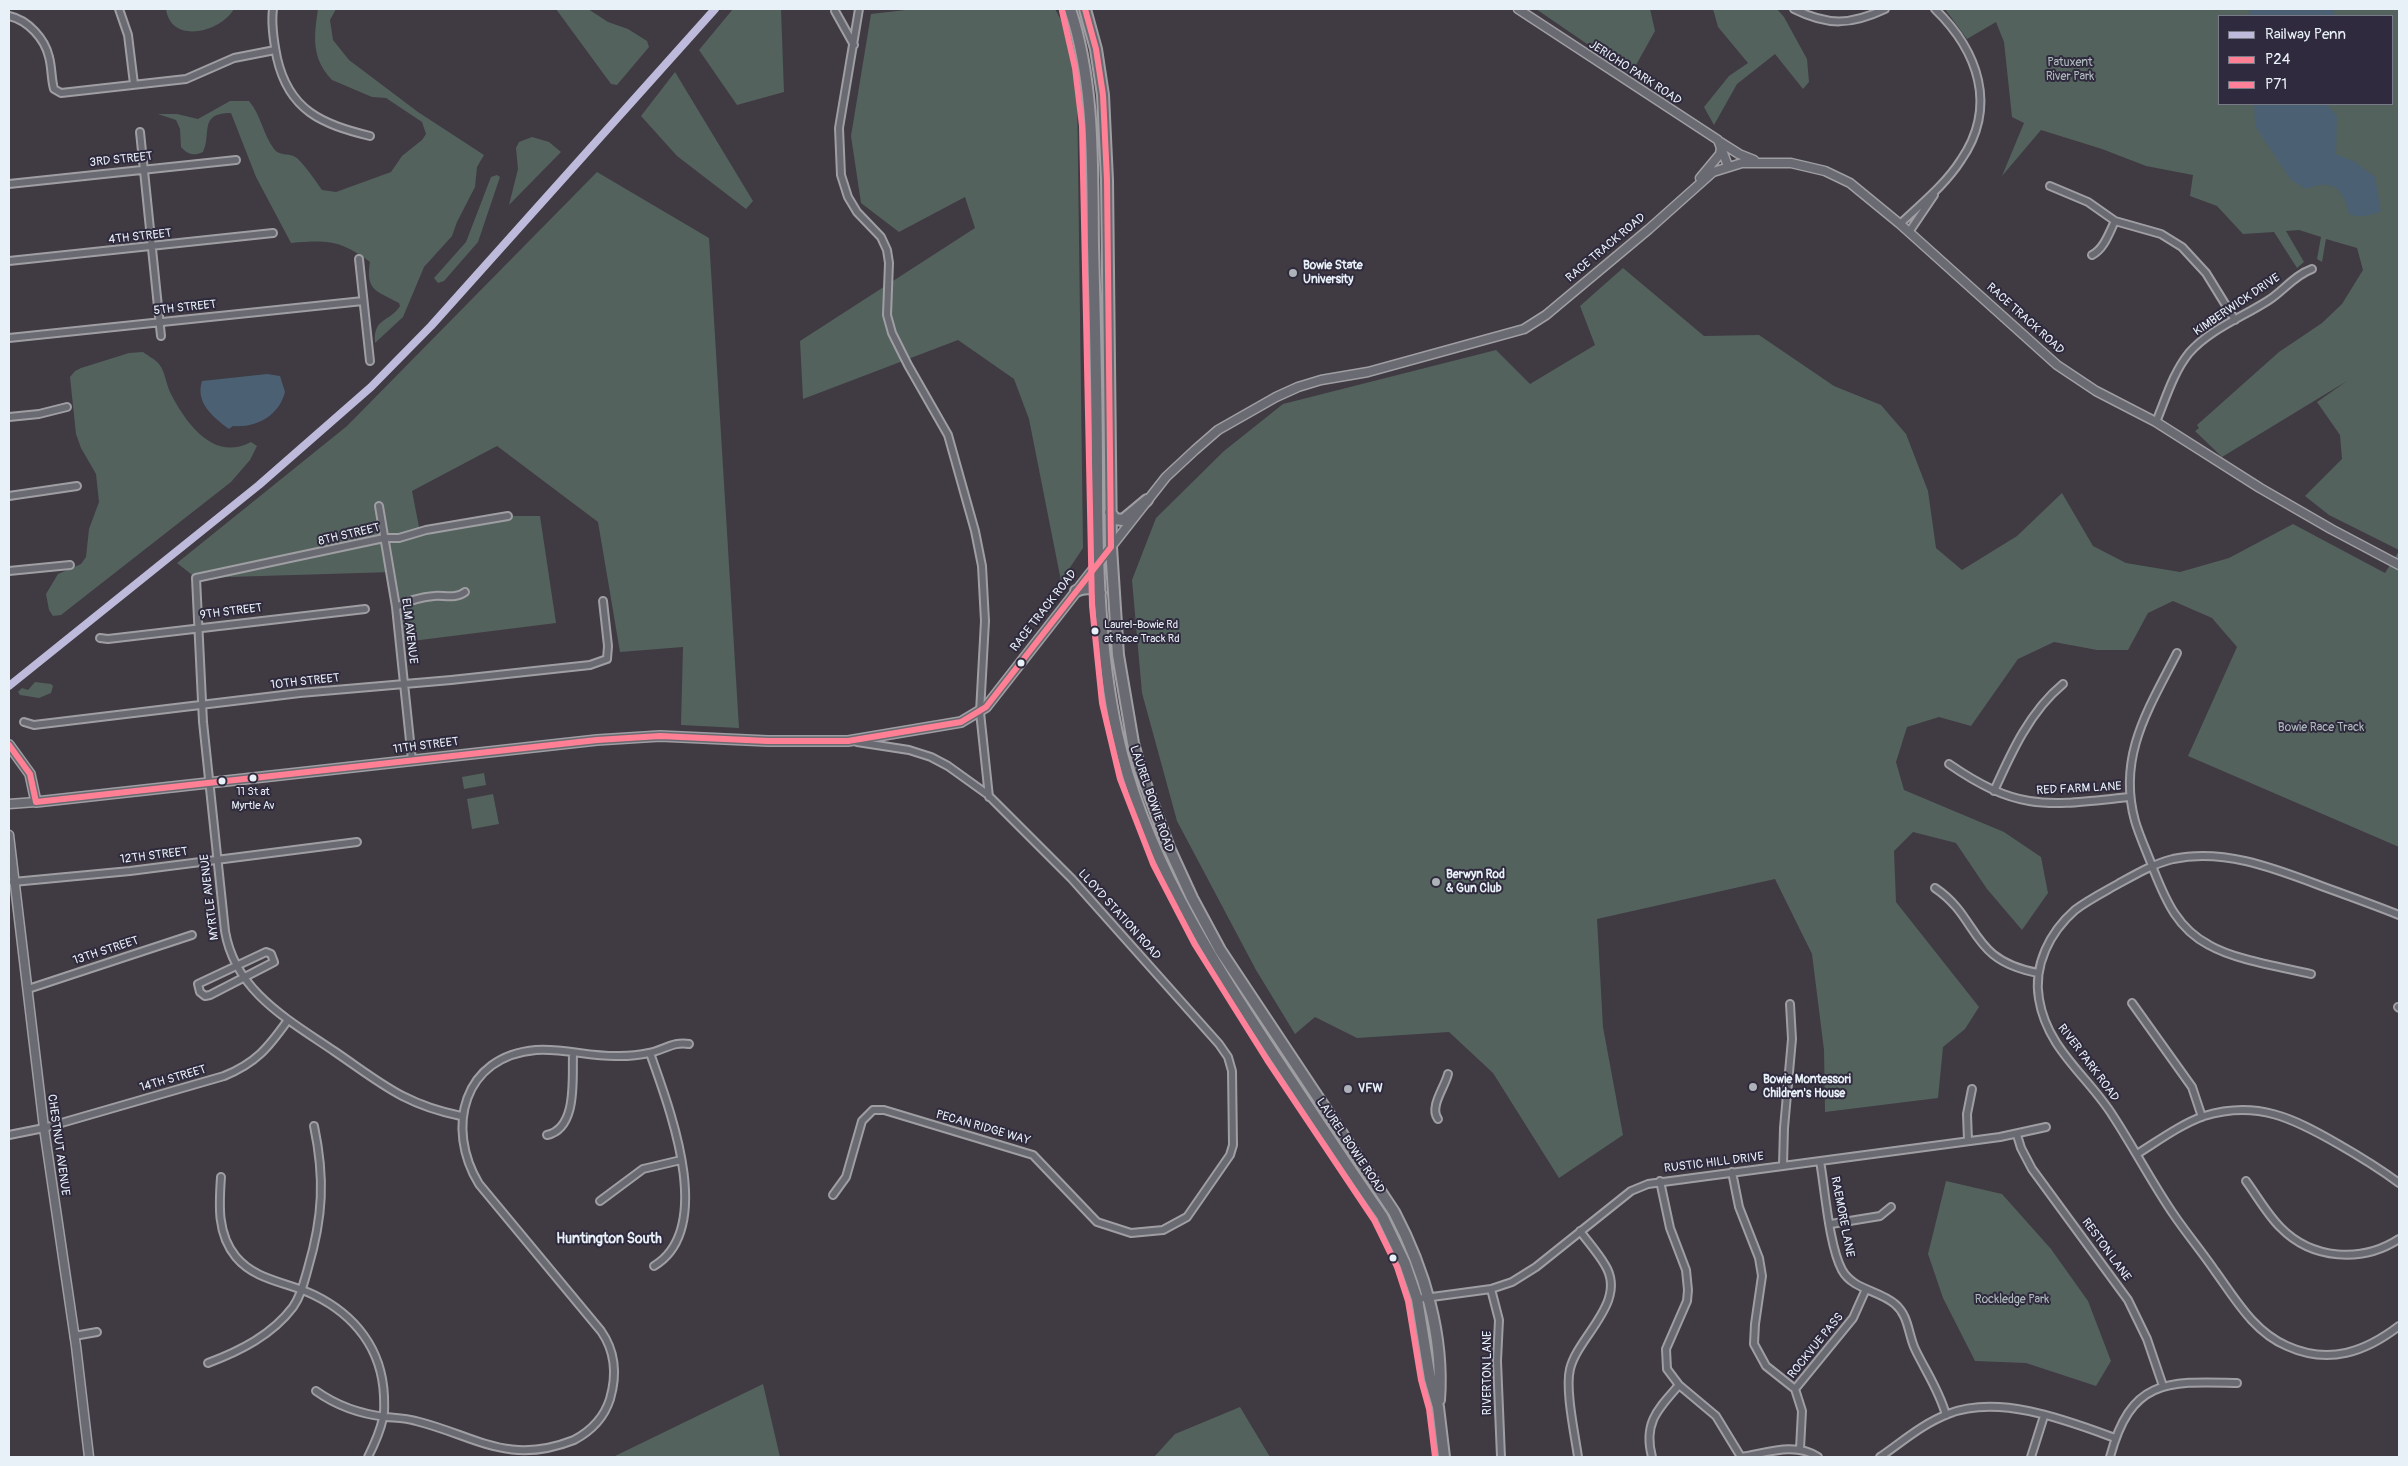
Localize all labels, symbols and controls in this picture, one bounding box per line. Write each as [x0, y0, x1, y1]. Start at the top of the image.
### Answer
legend [2218, 15, 2393, 105]
text: Railway Penn [2265, 25, 2346, 44]
street label: JERICHO PARK ROAD [1586, 38, 1684, 108]
text: P24 [2265, 50, 2290, 69]
park label: Patuxent River Park [2046, 56, 2094, 84]
text: P71 [2265, 75, 2287, 94]
street label: 3RD STREET [89, 150, 153, 170]
street label: RACE TRACK ROAD [1563, 211, 1649, 285]
street label: 4TH STREET [108, 227, 172, 247]
place label: Bowie State University [1303, 259, 1363, 287]
marker: Bowie State University [1287, 267, 1299, 279]
street label: KIMBERWICK DRIVE [2191, 271, 2283, 339]
street label: RACE TRACK ROAD [1983, 280, 2067, 358]
street label: 5TH STREET [153, 298, 217, 318]
street label: 8TH STREET [317, 521, 381, 549]
street label: RACE TRACK ROAD [1008, 567, 1080, 655]
street label: ELM AVENUE [398, 597, 420, 665]
street label: 9TH STREET [199, 601, 263, 623]
place label: Laurel-Bowie Rd at Race Track Rd [1104, 618, 1180, 644]
marker: Laurel-Bowie Rd at Race Track Rd [1090, 626, 1100, 636]
unlabelled marker [1016, 658, 1026, 668]
street label: 10TH STREET [270, 671, 340, 693]
park label: Bowie Race Track [2278, 721, 2364, 735]
street label: 11TH STREET [392, 735, 460, 757]
street label: LAUREL BOWIE ROAD [1126, 744, 1176, 854]
marker: 11 St at Myrtle Av [248, 773, 258, 783]
unlabelled marker [217, 776, 227, 786]
street label: RED FARM LANE [2036, 780, 2122, 798]
place label: 11 St at Myrtle Av [232, 785, 274, 811]
street label: 12TH STREET [119, 845, 189, 867]
street label: MYRTLE AVENUE [198, 853, 222, 941]
street label: LLOYD STATION ROAD [1075, 867, 1163, 963]
place label: Berwyn Rod & Gun Club [1446, 868, 1505, 896]
marker: Berwyn Rod & Gun Club [1430, 876, 1442, 888]
street label: 13TH STREET [71, 934, 141, 968]
street label: RIVER PARK ROAD [2054, 1022, 2122, 1104]
street label: 14TH STREET [138, 1063, 208, 1095]
place label: Bowie Montessori Children's House [1763, 1073, 1851, 1101]
marker: Bowie Montessori Children's House [1747, 1081, 1759, 1093]
place label: VFW [1358, 1082, 1383, 1096]
marker: VFW [1342, 1083, 1354, 1095]
street label: CHESTNUT AVENUE [44, 1093, 72, 1197]
street label: LAUREL BOWIE ROAD [1313, 1096, 1387, 1196]
street label: PECAN RIDGE WAY [934, 1108, 1032, 1148]
street label: RUSTIC HILL DRIVE [1663, 1150, 1765, 1176]
street label: RAEMORE LANE [1827, 1175, 1857, 1259]
street label: RESTON LANE [2078, 1216, 2134, 1284]
district label: Huntington South [556, 1231, 662, 1247]
unlabelled marker [1388, 1253, 1398, 1263]
park label: Rockledge Park [1975, 1293, 2049, 1307]
street label: ROCKVUE PASS [1785, 1310, 1847, 1382]
street label: RIVERTON LANE [1481, 1331, 1495, 1415]

